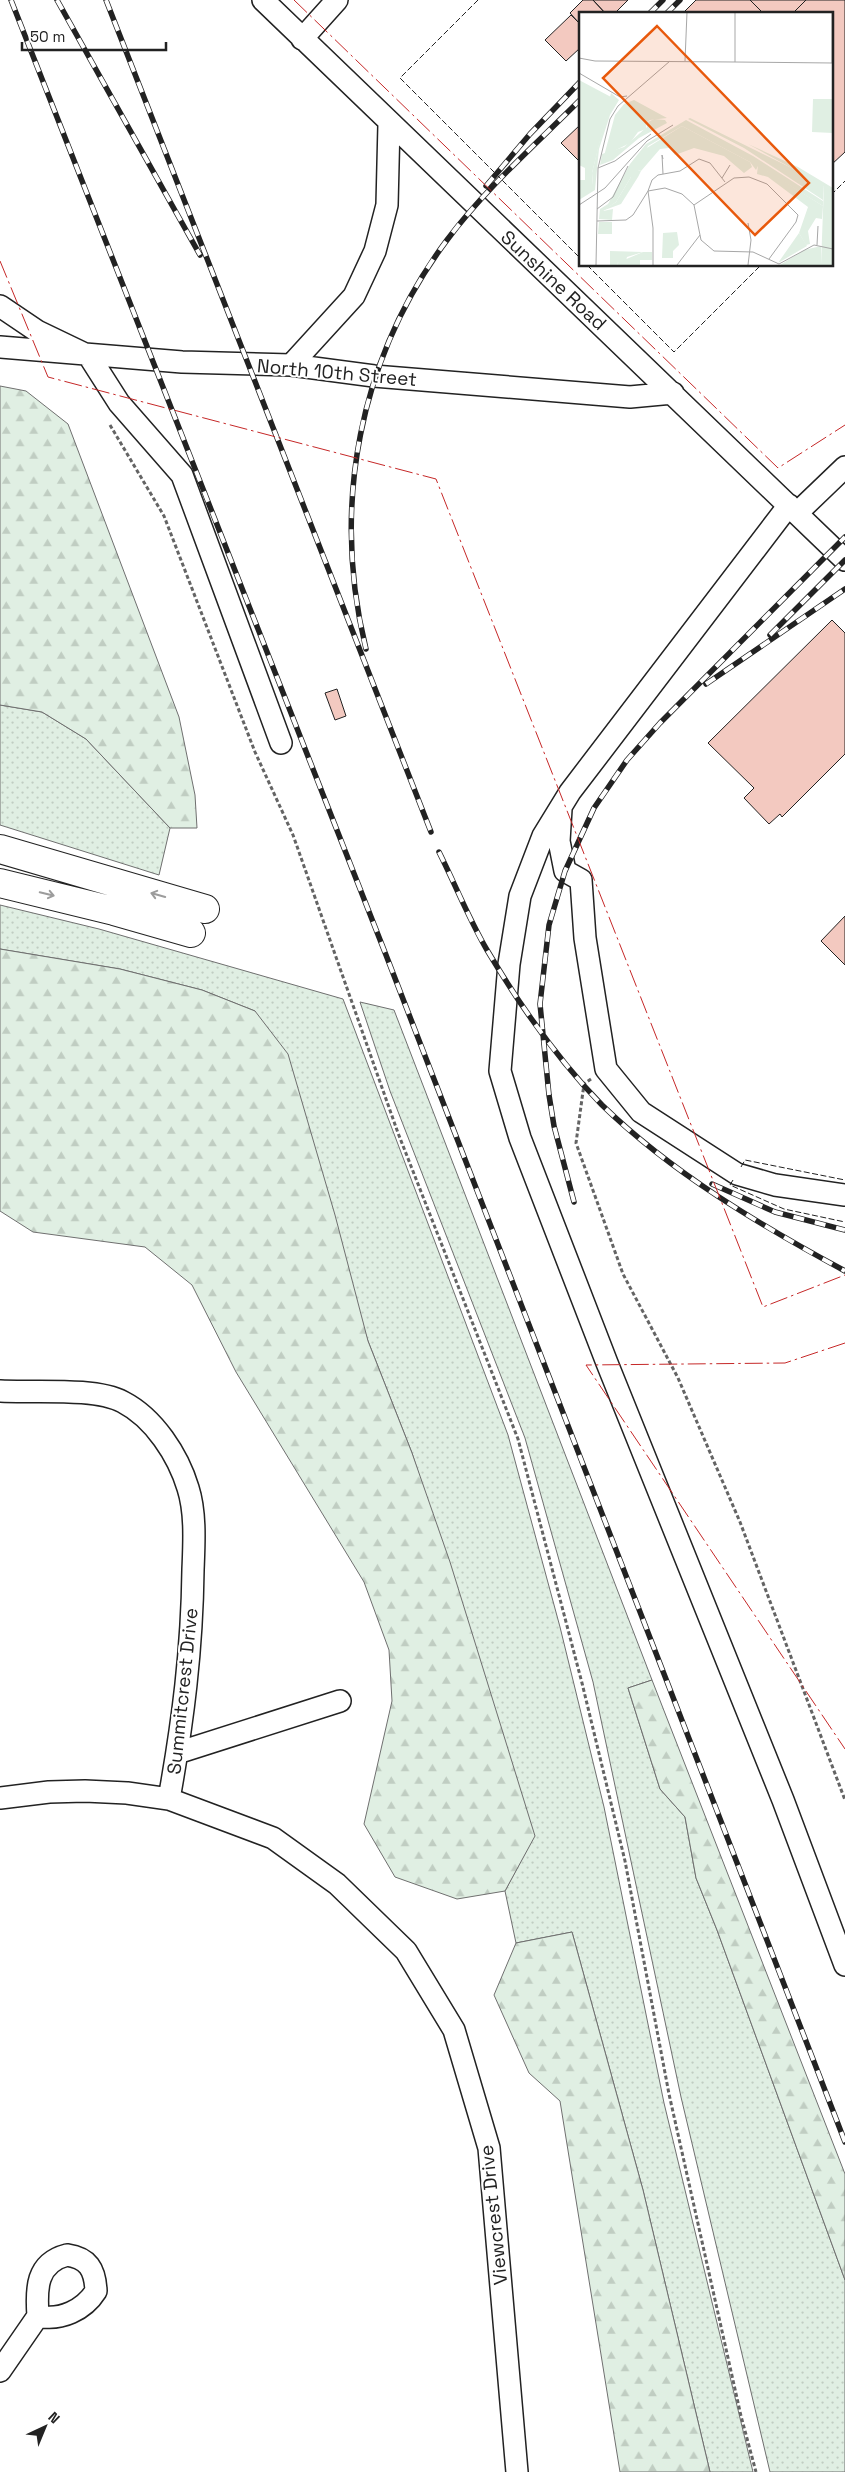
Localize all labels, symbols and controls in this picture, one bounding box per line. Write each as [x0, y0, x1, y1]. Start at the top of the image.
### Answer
inset map [579, 12, 832, 266]
scale bar [22, 20, 166, 52]
text: 50 m [30, 27, 65, 46]
street label: Sunshine Road [496, 225, 612, 336]
street label: North 10th Street [256, 353, 418, 392]
one-way arrow [151, 889, 167, 899]
one-way arrow [39, 890, 55, 900]
street label: Summitcrest Drive [161, 1607, 204, 1776]
street label: Viewcrest Drive [474, 2144, 513, 2286]
north arrow [20, 2402, 70, 2452]
text: N [44, 2408, 64, 2427]

